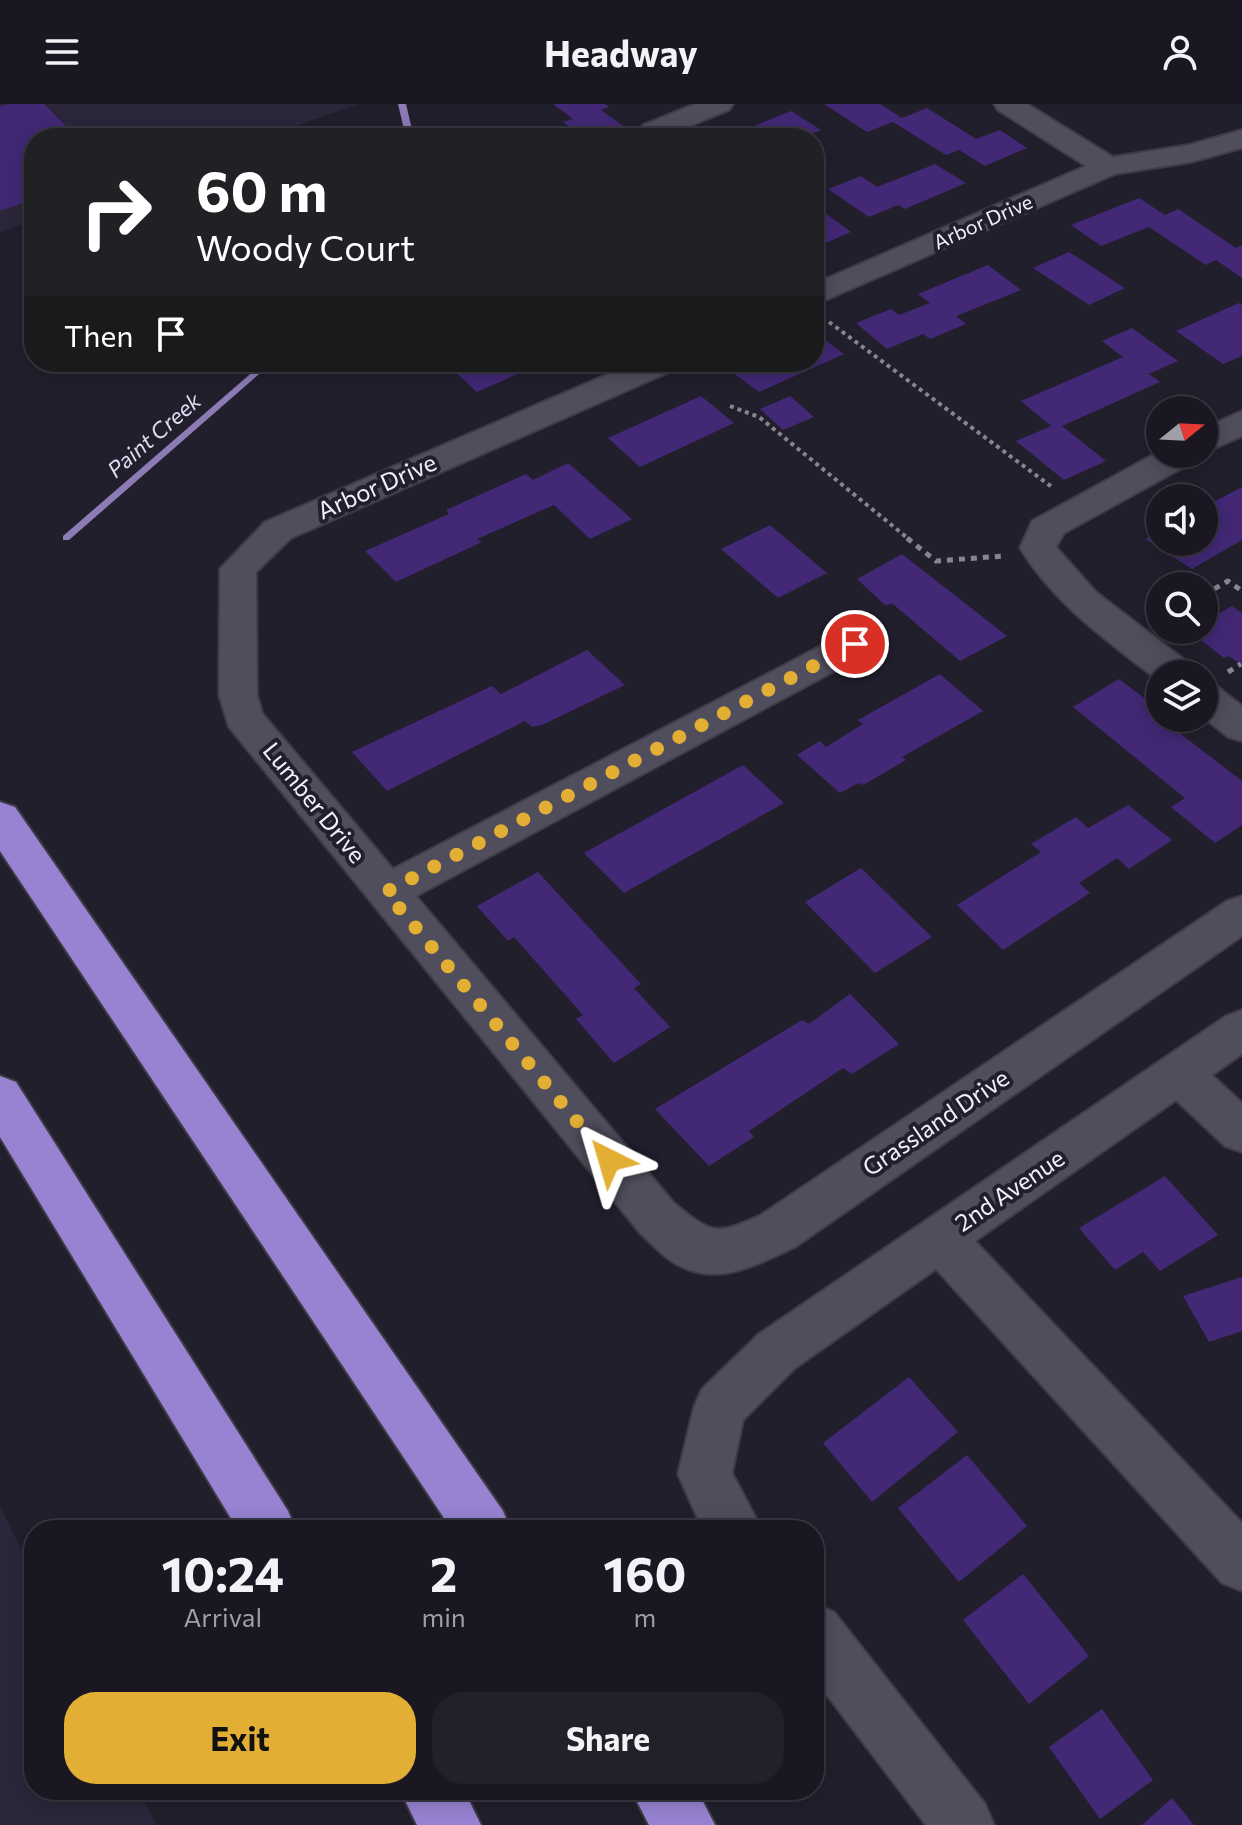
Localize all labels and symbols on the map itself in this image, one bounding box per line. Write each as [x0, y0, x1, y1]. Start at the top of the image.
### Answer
street label: Arbor Drive [929, 189, 1036, 254]
water label: Paint Creek [101, 386, 207, 483]
north arrow [1146, 396, 1218, 468]
street label: Arbor Drive [313, 447, 440, 525]
pin [821, 610, 889, 678]
street label: Lumber Drive [258, 736, 373, 868]
street label: Grassland Drive [857, 1062, 1014, 1181]
position arrow [567, 1118, 651, 1202]
street label: 2nd Avenue [949, 1143, 1069, 1237]

